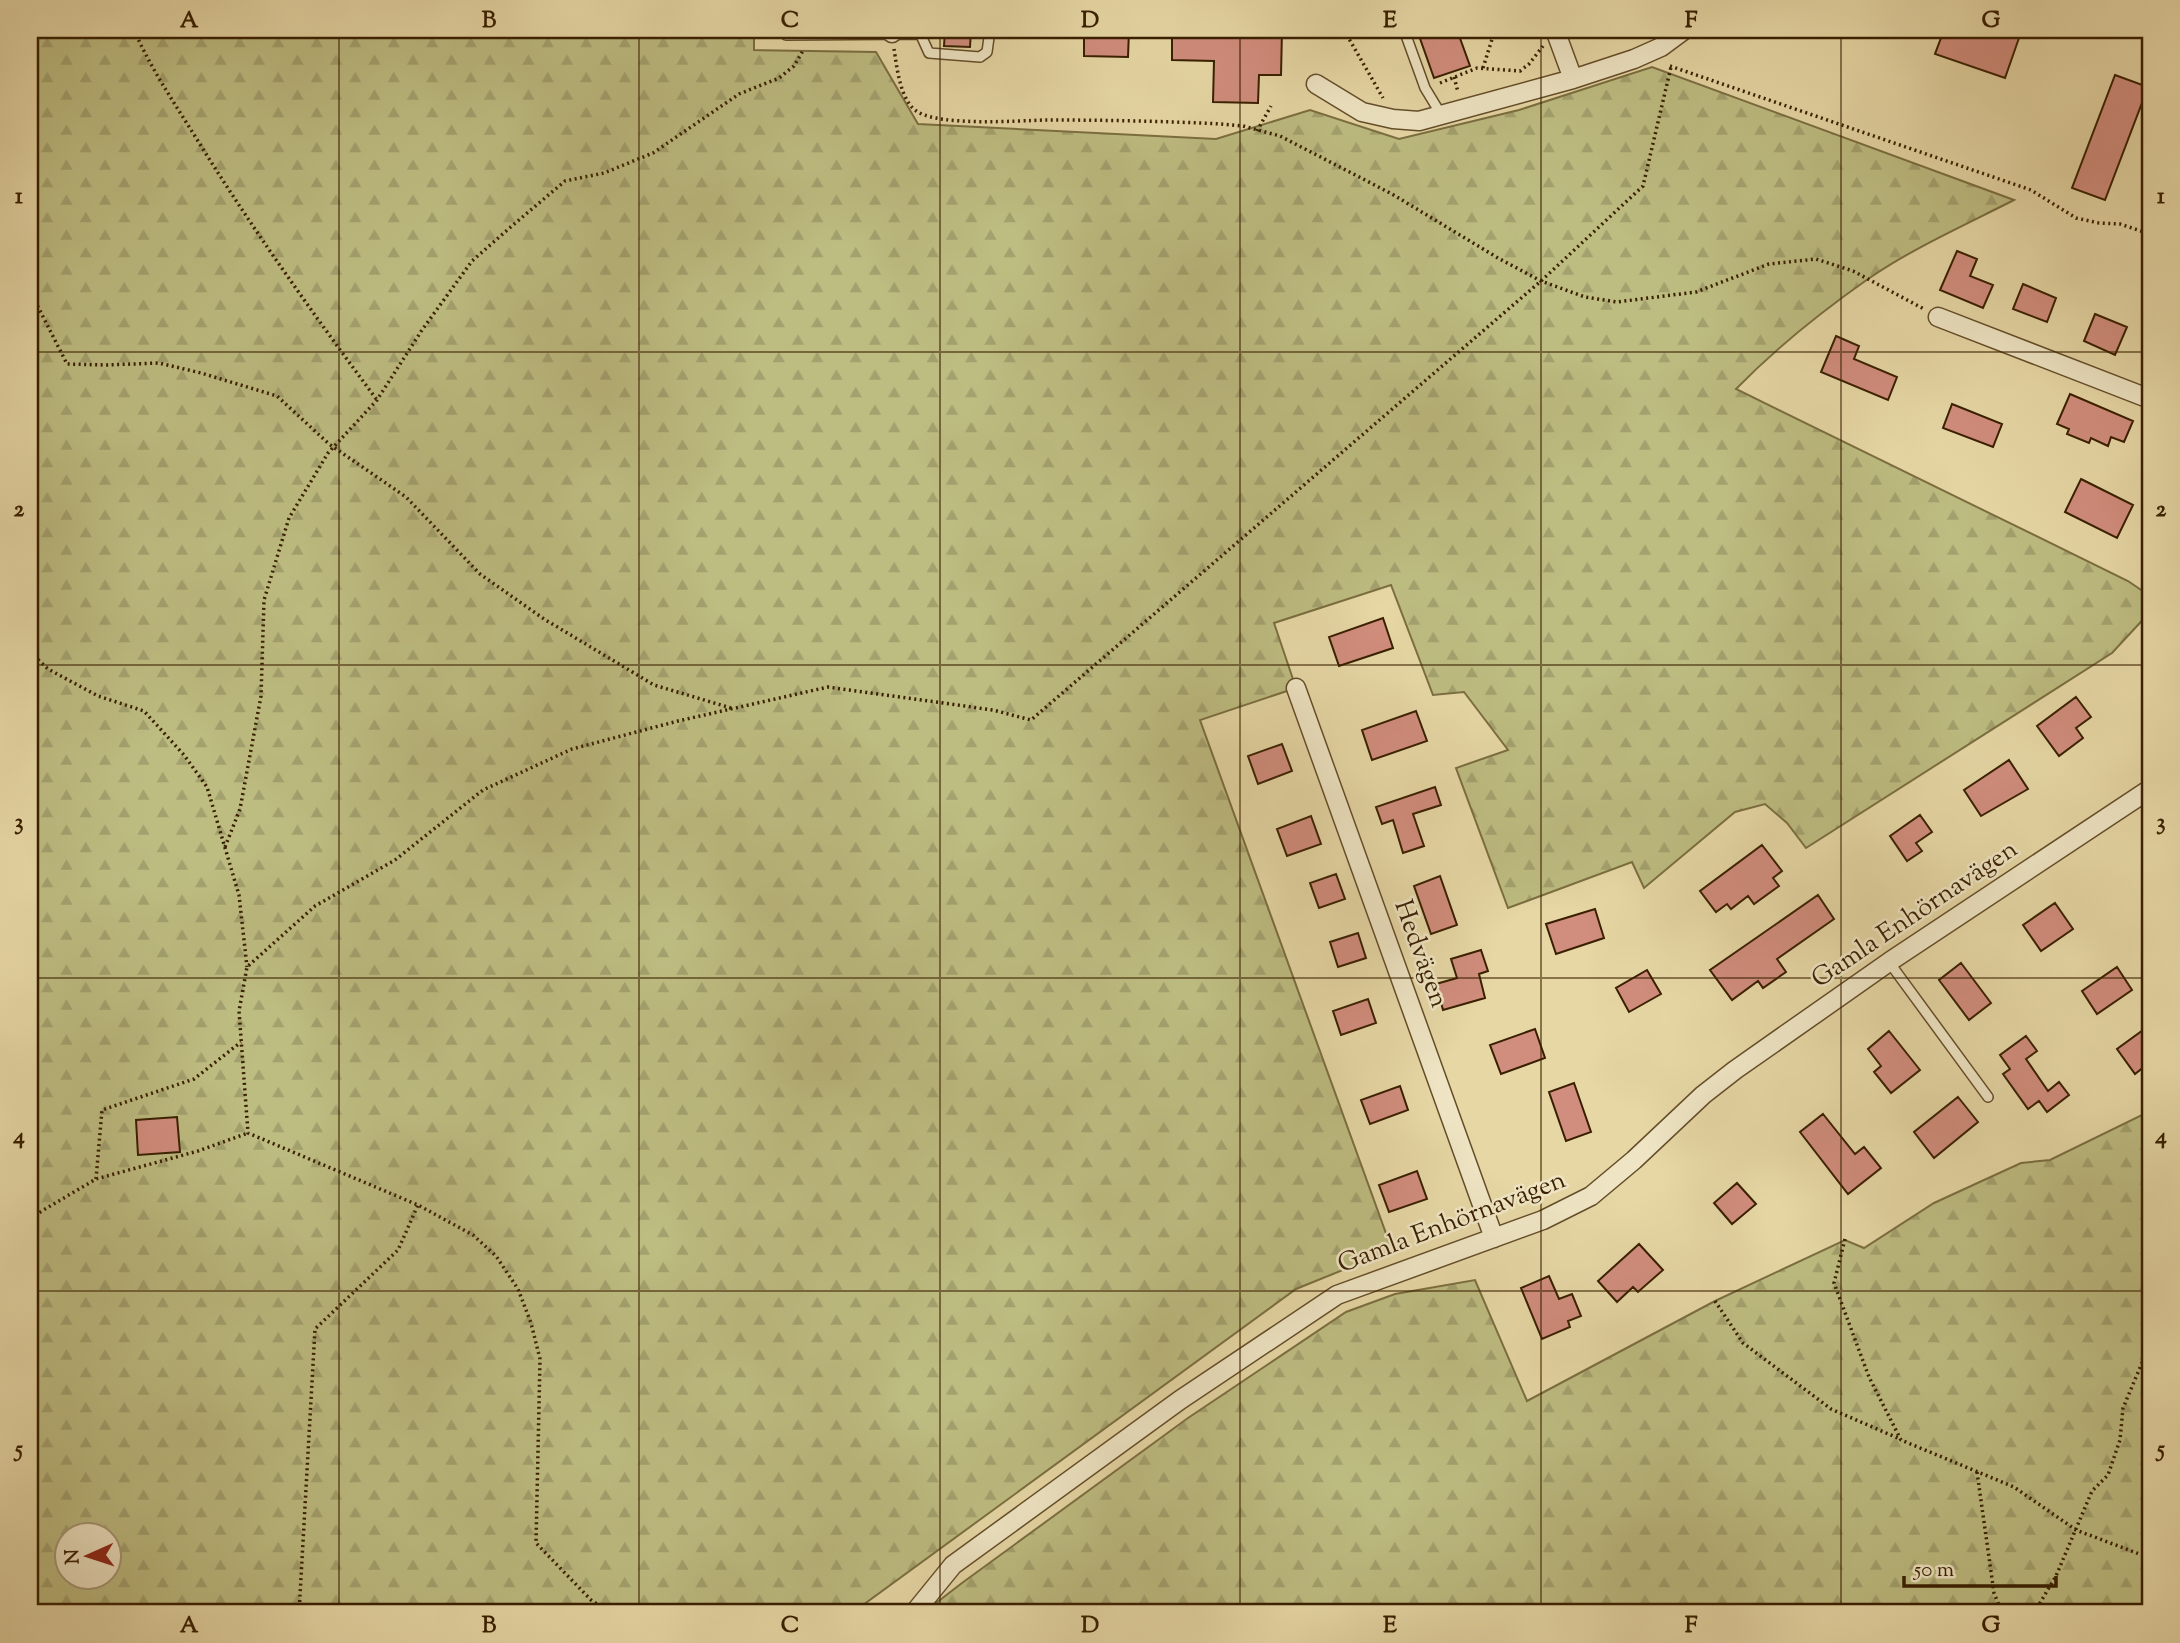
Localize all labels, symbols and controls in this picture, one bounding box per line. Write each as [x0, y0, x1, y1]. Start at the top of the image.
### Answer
text: A [180, 5, 199, 38]
text: B [482, 5, 497, 38]
text: C [781, 5, 799, 38]
text: D [1081, 5, 1099, 38]
text: E [1383, 5, 1397, 38]
text: F [1685, 5, 1698, 38]
text: G [1982, 5, 2001, 38]
text: 1 [15, 181, 23, 214]
text: 1 [2157, 181, 2165, 214]
text: 2 [14, 494, 25, 527]
text: 2 [2156, 494, 2167, 527]
text: 3 [14, 807, 24, 840]
text: 3 [2156, 807, 2166, 840]
street label: Gamla Enhörnavägen [1804, 832, 2026, 998]
street label: Hedvägen [1383, 895, 1457, 1013]
text: 4 [12, 1121, 25, 1154]
text: 4 [2154, 1121, 2167, 1154]
street label: Gamla Enhörnavägen [1332, 1162, 1572, 1284]
text: 5 [13, 1434, 23, 1467]
text: 5 [2155, 1434, 2165, 1467]
north arrow [52, 1520, 122, 1590]
scale bar [1904, 1545, 2056, 1589]
text: N [60, 1548, 87, 1565]
text: 50 m [1913, 1556, 1954, 1586]
text: A [180, 1610, 199, 1643]
text: B [482, 1610, 497, 1643]
text: C [781, 1610, 799, 1643]
text: D [1081, 1610, 1099, 1643]
text: E [1383, 1610, 1397, 1643]
text: F [1685, 1610, 1698, 1643]
text: G [1982, 1610, 2001, 1643]

